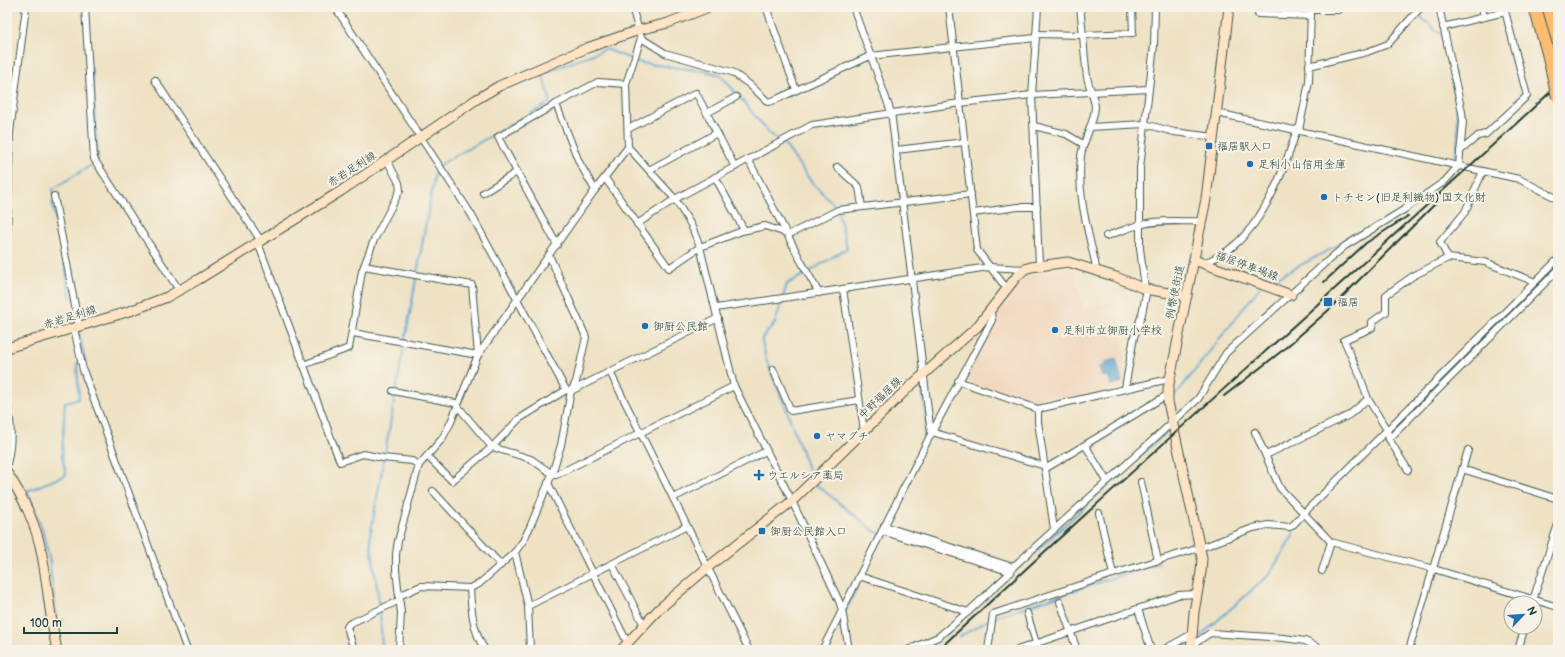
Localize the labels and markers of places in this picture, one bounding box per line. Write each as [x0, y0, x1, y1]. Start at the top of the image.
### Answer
place label: 福居駅入口 [1217, 140, 1272, 153]
marker: 福居駅入口 [1204, 141, 1214, 151]
place label: 足利小山信用金庫 [1258, 158, 1346, 171]
marker: 足利小山信用金庫 [1245, 159, 1255, 169]
place label: トチセン(旧足利織物) 国文化財 [1332, 191, 1486, 204]
marker: トチセン(旧足利織物) 国文化財 [1319, 192, 1329, 202]
marker: 福居 [1322, 296, 1334, 308]
place label: 福居 [1337, 296, 1359, 309]
place label: 御厨公民館 [653, 320, 708, 333]
marker: 御厨公民館 [640, 321, 650, 331]
place label: 足利市立御厨小学校 [1063, 324, 1162, 337]
marker: 足利市立御厨小学校 [1050, 325, 1060, 335]
place label: ヤマグチ [825, 430, 869, 443]
marker: ヤマグチ [812, 431, 822, 441]
place label: ウエルシア薬局 [767, 469, 844, 482]
marker: ウエルシア薬局 [754, 470, 764, 480]
place label: 御厨公民館入口 [770, 525, 847, 538]
marker: 御厨公民館入口 [757, 526, 767, 536]

